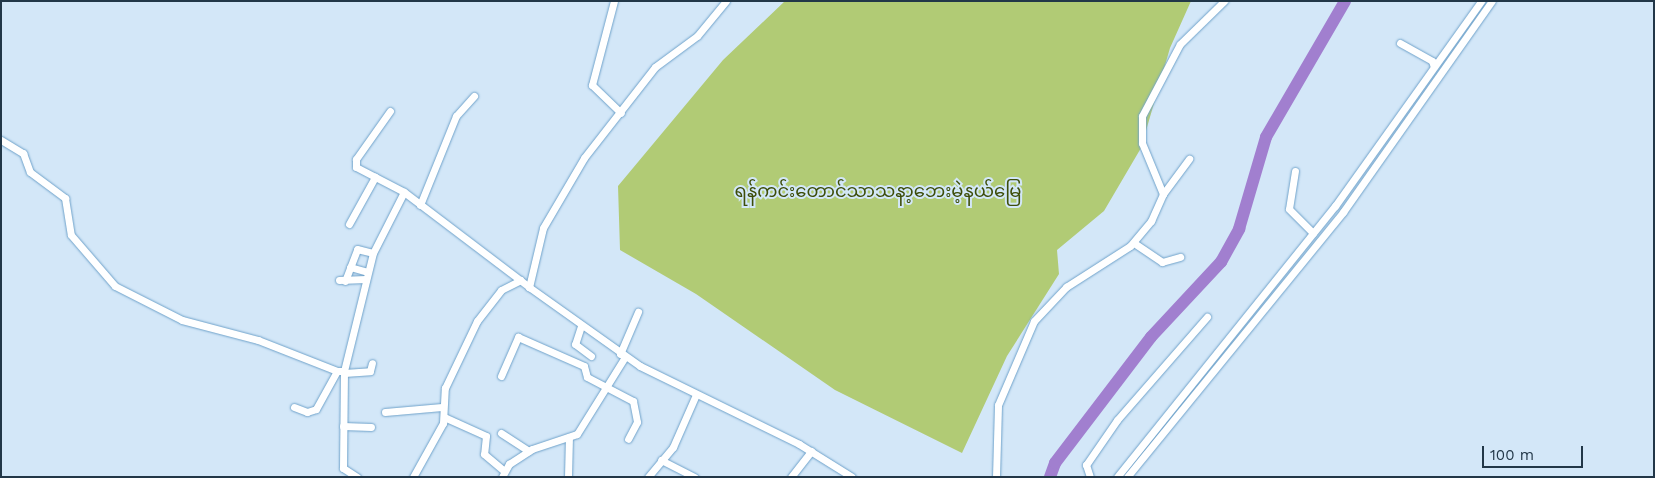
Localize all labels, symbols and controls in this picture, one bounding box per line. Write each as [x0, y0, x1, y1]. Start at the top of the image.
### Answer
park label: ရန်ကင်းတောင်သာသနာ့ဘေးမဲ့နယ်မြေ [735, 180, 1021, 202]
scale bar [1485, 436, 1586, 468]
text: 100 m [1490, 446, 1534, 464]

